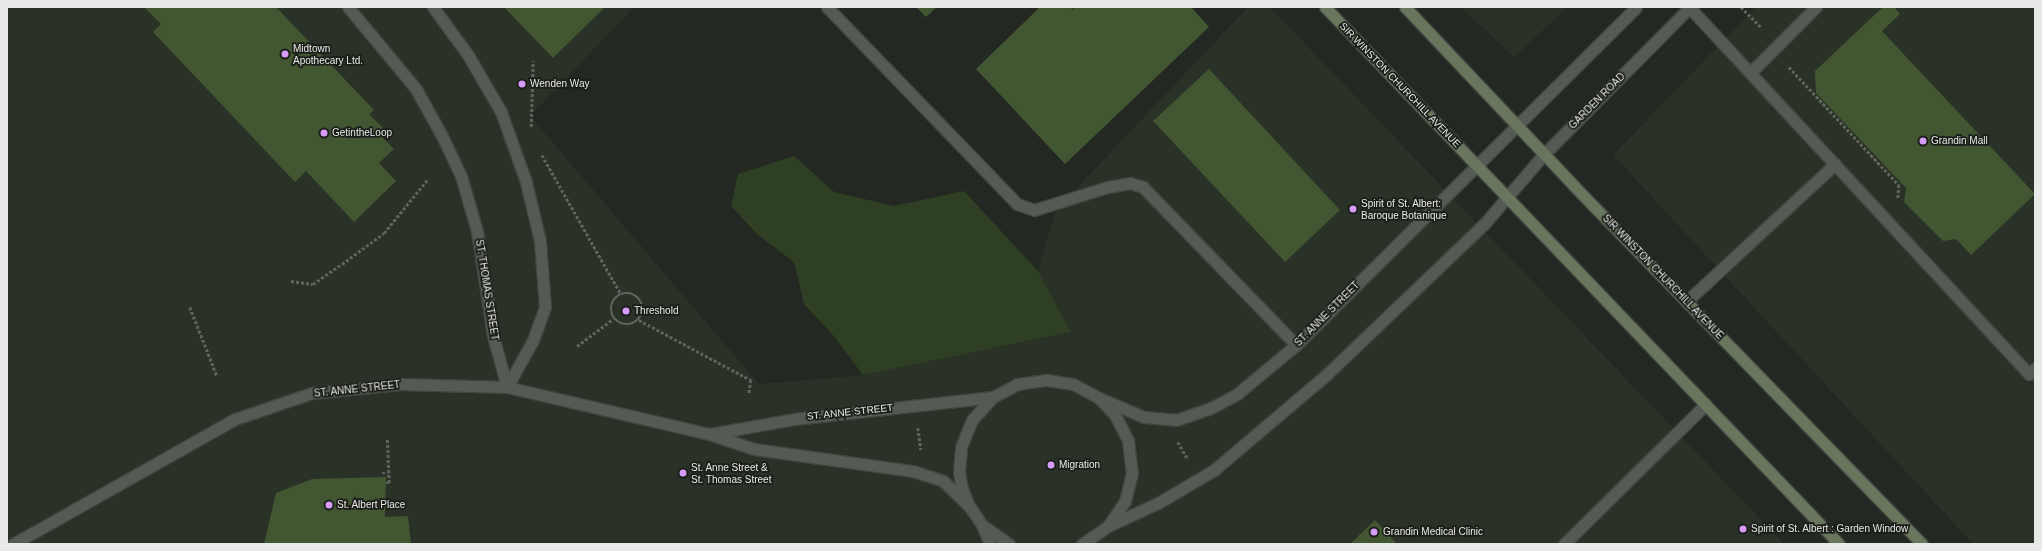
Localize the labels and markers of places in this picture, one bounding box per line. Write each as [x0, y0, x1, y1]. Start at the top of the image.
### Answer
place label: Midtown Apothecary Ltd. [293, 42, 363, 66]
marker: Midtown Apothecary Ltd. [280, 49, 290, 59]
place label: Wenden Way [530, 78, 589, 90]
marker: Wenden Way [517, 79, 527, 89]
place label: GetintheLoop [332, 127, 392, 139]
marker: GetintheLoop [319, 128, 329, 138]
place label: Grandin Mall [1931, 135, 1988, 147]
marker: Grandin Mall [1918, 136, 1928, 146]
place label: Spirit of St. Albert: Baroque Botanique [1361, 197, 1447, 220]
marker: Spirit of St. Albert: Baroque Botanique [1348, 204, 1358, 214]
place label: Threshold [634, 305, 678, 317]
marker: Threshold [621, 306, 631, 316]
place label: Migration [1059, 459, 1100, 471]
marker: Migration [1046, 460, 1056, 470]
place label: St. Anne Street & St. Thomas Street [691, 461, 772, 484]
marker: St. Anne Street & St. Thomas Street [678, 468, 688, 478]
place label: St. Albert Place [337, 499, 406, 511]
marker: St. Albert Place [324, 500, 334, 510]
place label: Spirit of St. Albert : Garden Window [1751, 523, 1909, 535]
marker: Spirit of St. Albert : Garden Window [1738, 524, 1748, 534]
marker: Grandin Medical Clinic [1368, 526, 1380, 538]
place label: Grandin Medical Clinic [1383, 526, 1483, 538]

